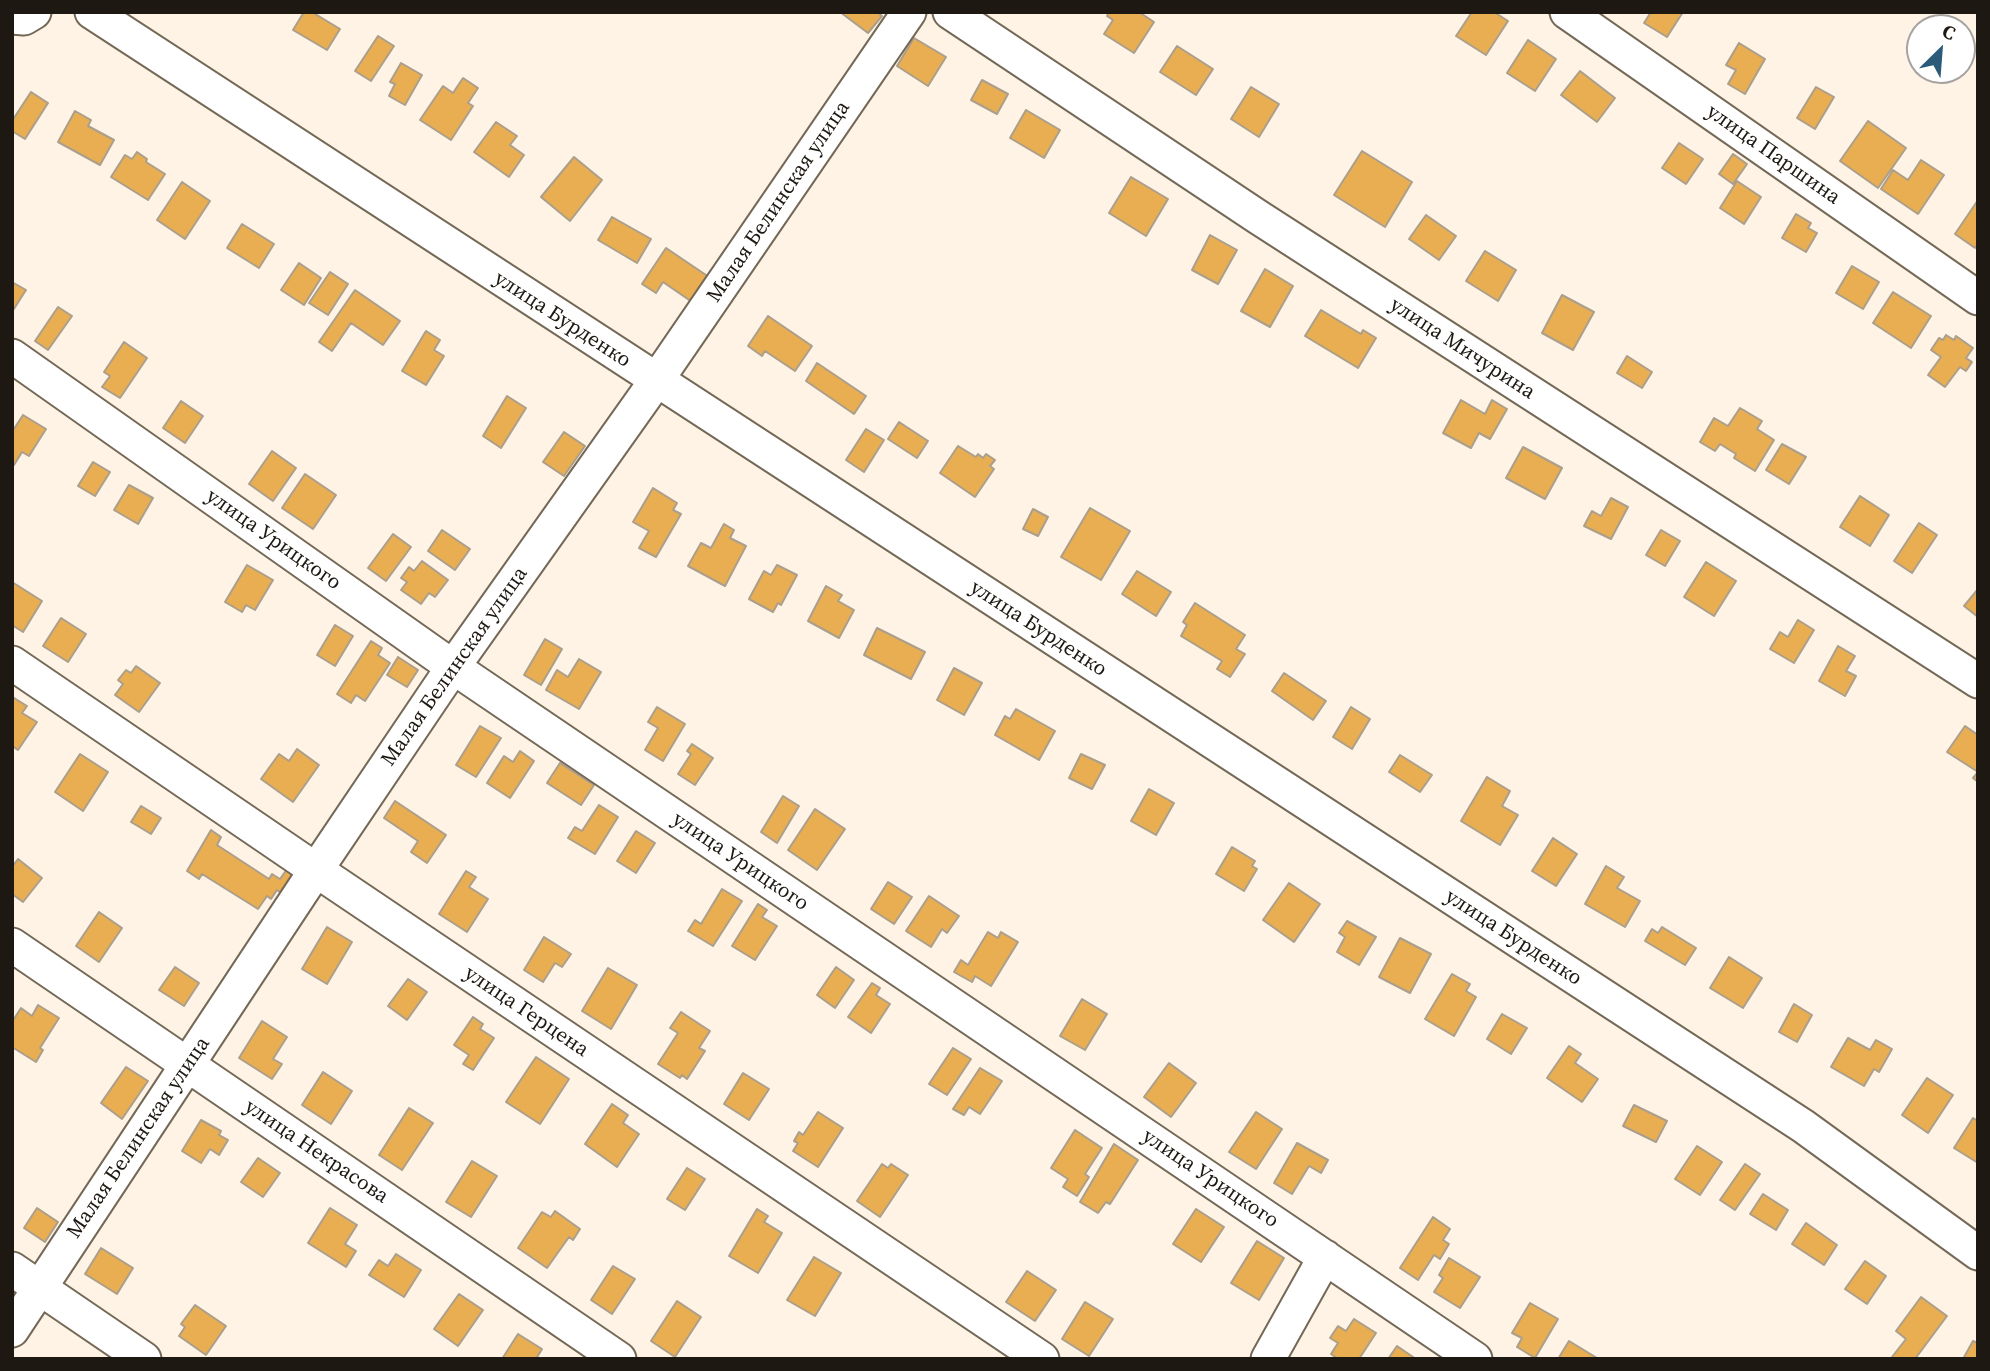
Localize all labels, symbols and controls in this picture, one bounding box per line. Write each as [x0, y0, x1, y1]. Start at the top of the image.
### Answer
north arrow [1906, 14, 1976, 84]
text: С [1938, 17, 1960, 46]
street label: Малая Белинская улица [702, 97, 856, 307]
street label: улица Паршина [1701, 99, 1845, 211]
street label: улица Бурденко [489, 266, 635, 374]
street label: улица Мичурина [1385, 293, 1539, 405]
street label: улица Урицкого [201, 484, 345, 596]
street label: Малая Белинская улица [377, 562, 533, 772]
street label: улица Бурденко [965, 575, 1111, 683]
street label: улица Урицкого [667, 807, 813, 917]
street label: улица Бурденко [1440, 884, 1586, 992]
street label: улица Герцена [459, 961, 593, 1063]
street label: Малая Белинская улица [62, 1033, 216, 1243]
street label: улица Некрасова [239, 1095, 393, 1209]
street label: улица Урицкого [1137, 1124, 1283, 1234]

